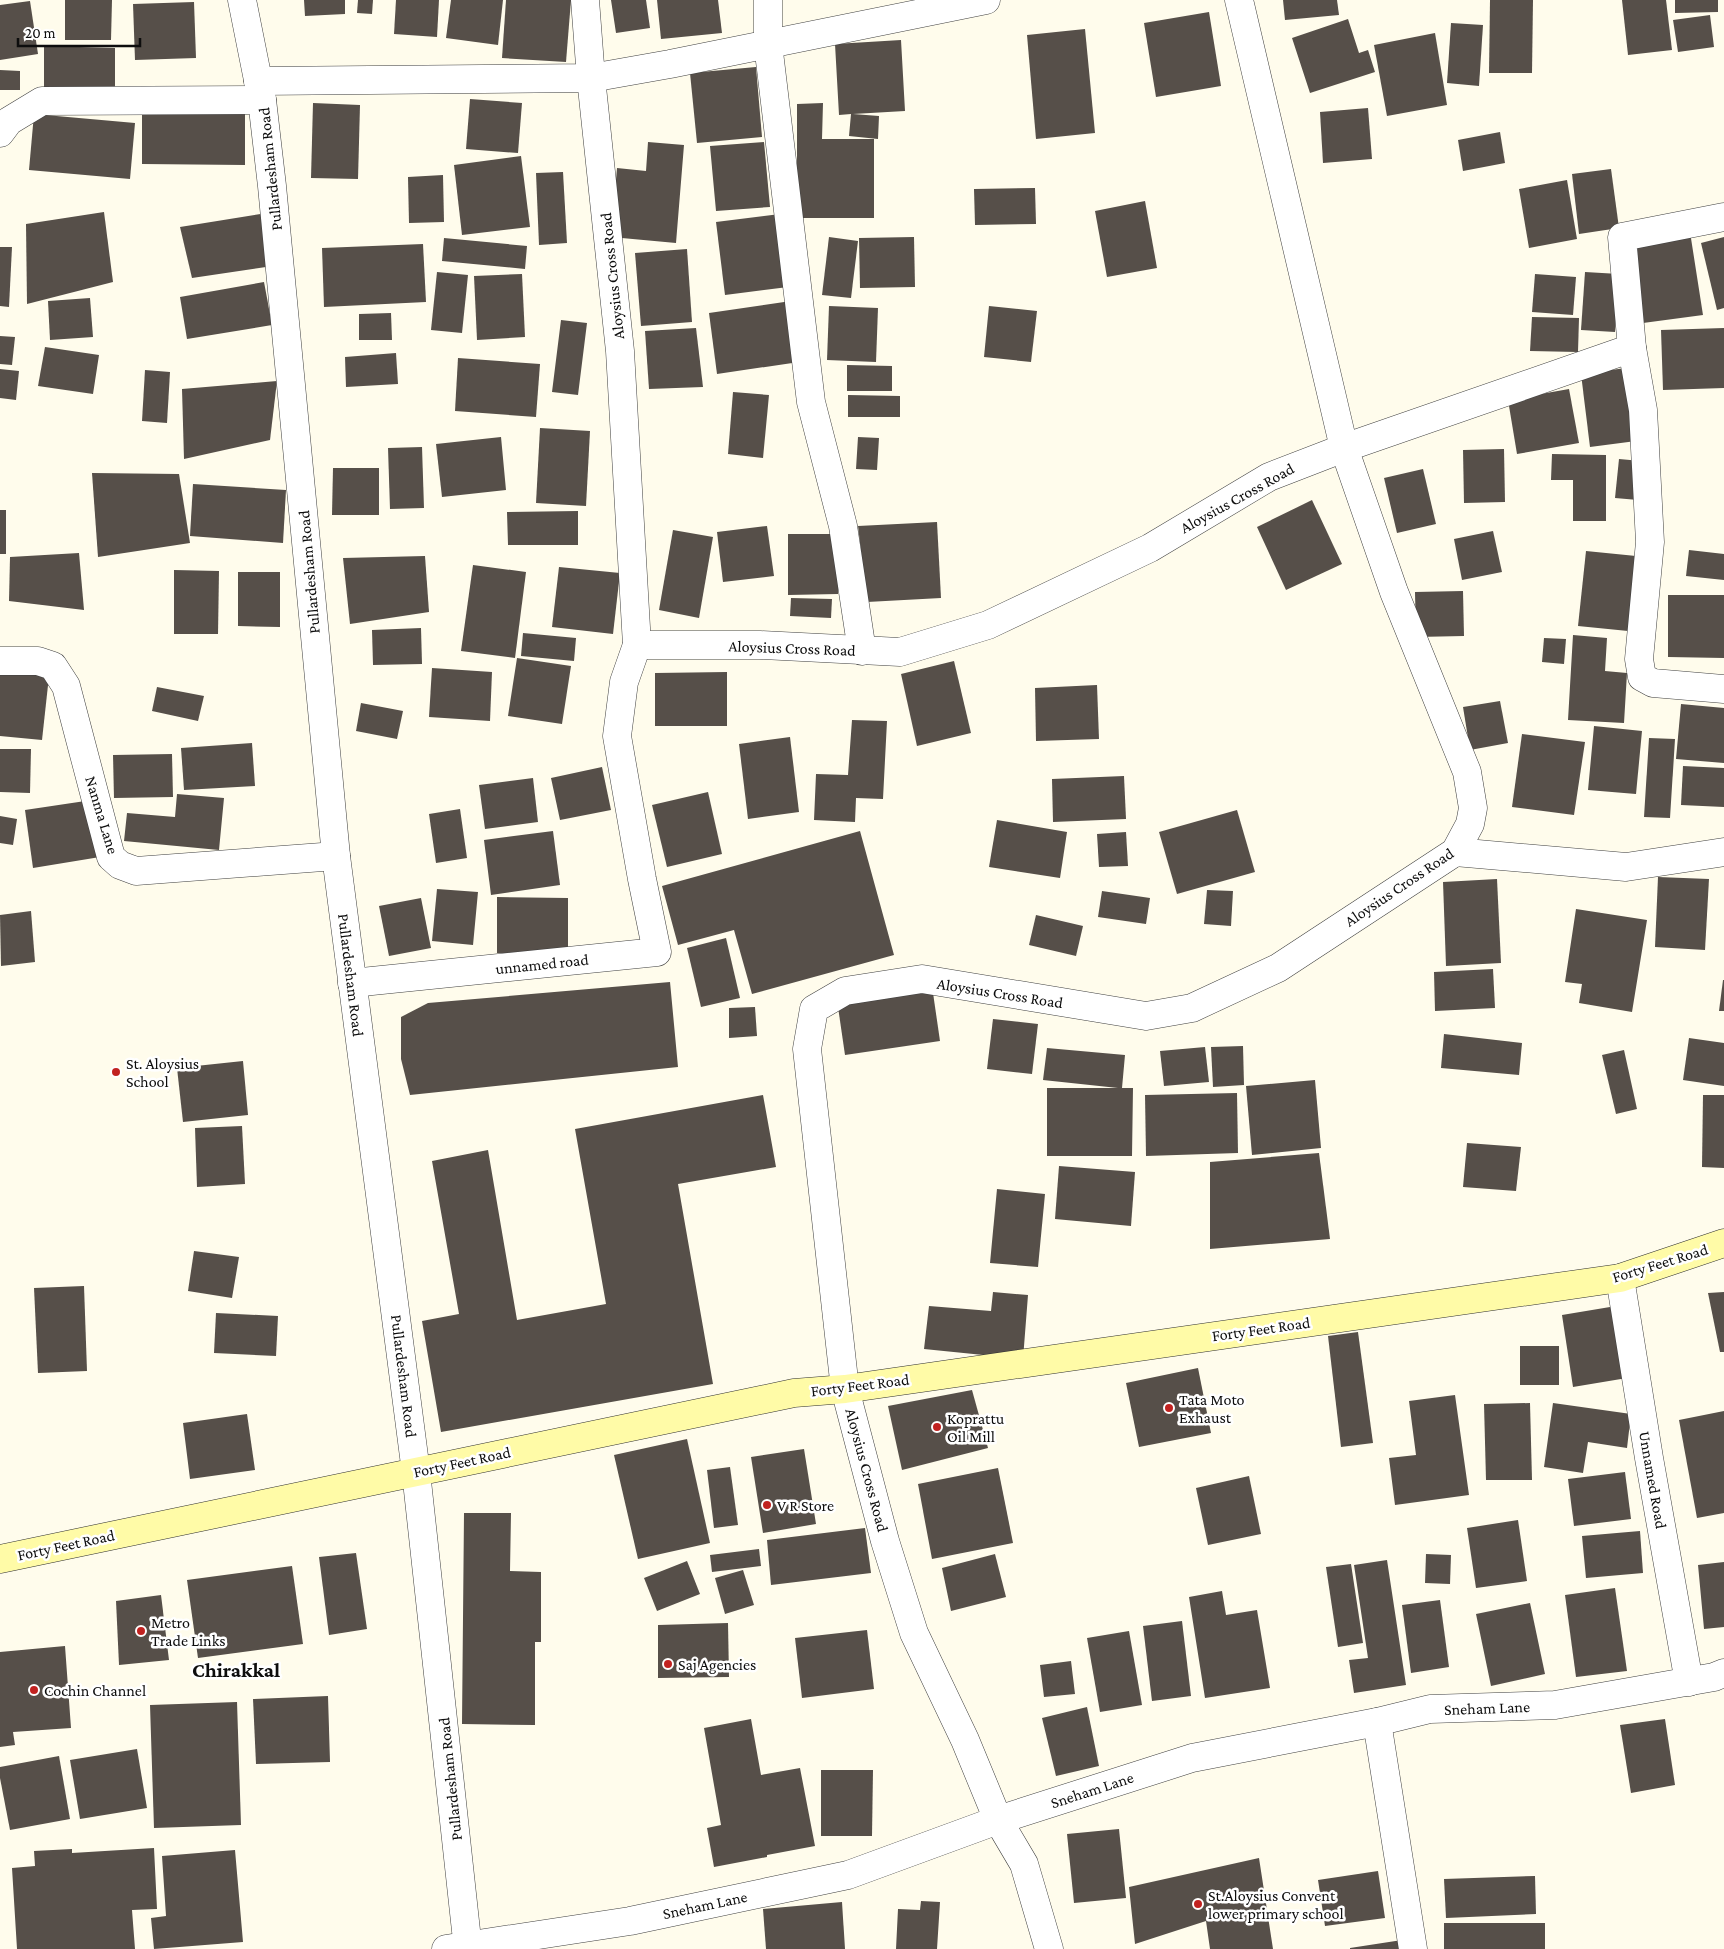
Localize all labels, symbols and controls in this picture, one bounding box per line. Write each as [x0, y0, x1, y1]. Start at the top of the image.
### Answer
scale bar [18, 15, 140, 47]
text: 20 m [25, 25, 56, 41]
street label: Pullardesham Road [255, 106, 285, 231]
street label: Aloysius Cross Road [597, 211, 628, 340]
street label: Aloysius Cross Road [1177, 459, 1298, 537]
street label: Pullardesham Road [295, 509, 323, 634]
street label: Aloysius Cross Road [728, 637, 857, 660]
street label: Nanma Lane [82, 774, 122, 856]
street label: Aloysius Cross Road [1341, 844, 1458, 931]
street label: Pullardesham Road [335, 913, 367, 1038]
street label: unnamed road [495, 951, 590, 977]
street label: Aloysius Cross Road [936, 975, 1065, 1012]
place label: St. Aloysius School [126, 1055, 199, 1090]
marker: St. Aloysius School [110, 1066, 122, 1078]
street label: Forty Feet Road [1610, 1240, 1711, 1287]
street label: Pullardesham Road [388, 1314, 420, 1439]
street label: Forty Feet Road [1211, 1314, 1312, 1345]
street label: Forty Feet Road [810, 1370, 911, 1400]
place label: Tata Moto Exhaust [1179, 1391, 1245, 1426]
marker: Tata Moto Exhaust [1163, 1402, 1175, 1414]
street label: Aloysius Cross Road [841, 1406, 892, 1535]
place label: Koprattu Oil Mill [947, 1410, 1005, 1445]
marker: Koprattu Oil Mill [931, 1421, 943, 1433]
street label: Unnamed Road [1636, 1430, 1670, 1531]
street label: Forty Feet Road [412, 1443, 513, 1482]
place label: V R Store [777, 1497, 834, 1514]
marker: V R Store [761, 1499, 773, 1511]
street label: Forty Feet Road [16, 1526, 117, 1565]
place label: Metro Trade Links [151, 1614, 226, 1649]
marker: Metro Trade Links [135, 1625, 147, 1637]
place label: Saj Agencies [678, 1656, 756, 1674]
district label: Chirakkal [192, 1658, 280, 1682]
marker: Saj Agencies [662, 1658, 674, 1670]
place label: Cochin Channel [44, 1682, 146, 1699]
marker: Cochin Channel [28, 1684, 40, 1696]
street label: Sneham Lane [1444, 1698, 1530, 1718]
street label: Pullardesham Road [435, 1716, 465, 1841]
street label: Sneham Lane [1048, 1769, 1136, 1811]
place label: St.Aloysius Convent lower primary school [1208, 1887, 1344, 1923]
street label: Sneham Lane [661, 1888, 749, 1922]
marker: St.Aloysius Convent lower primary school [1192, 1898, 1204, 1910]

